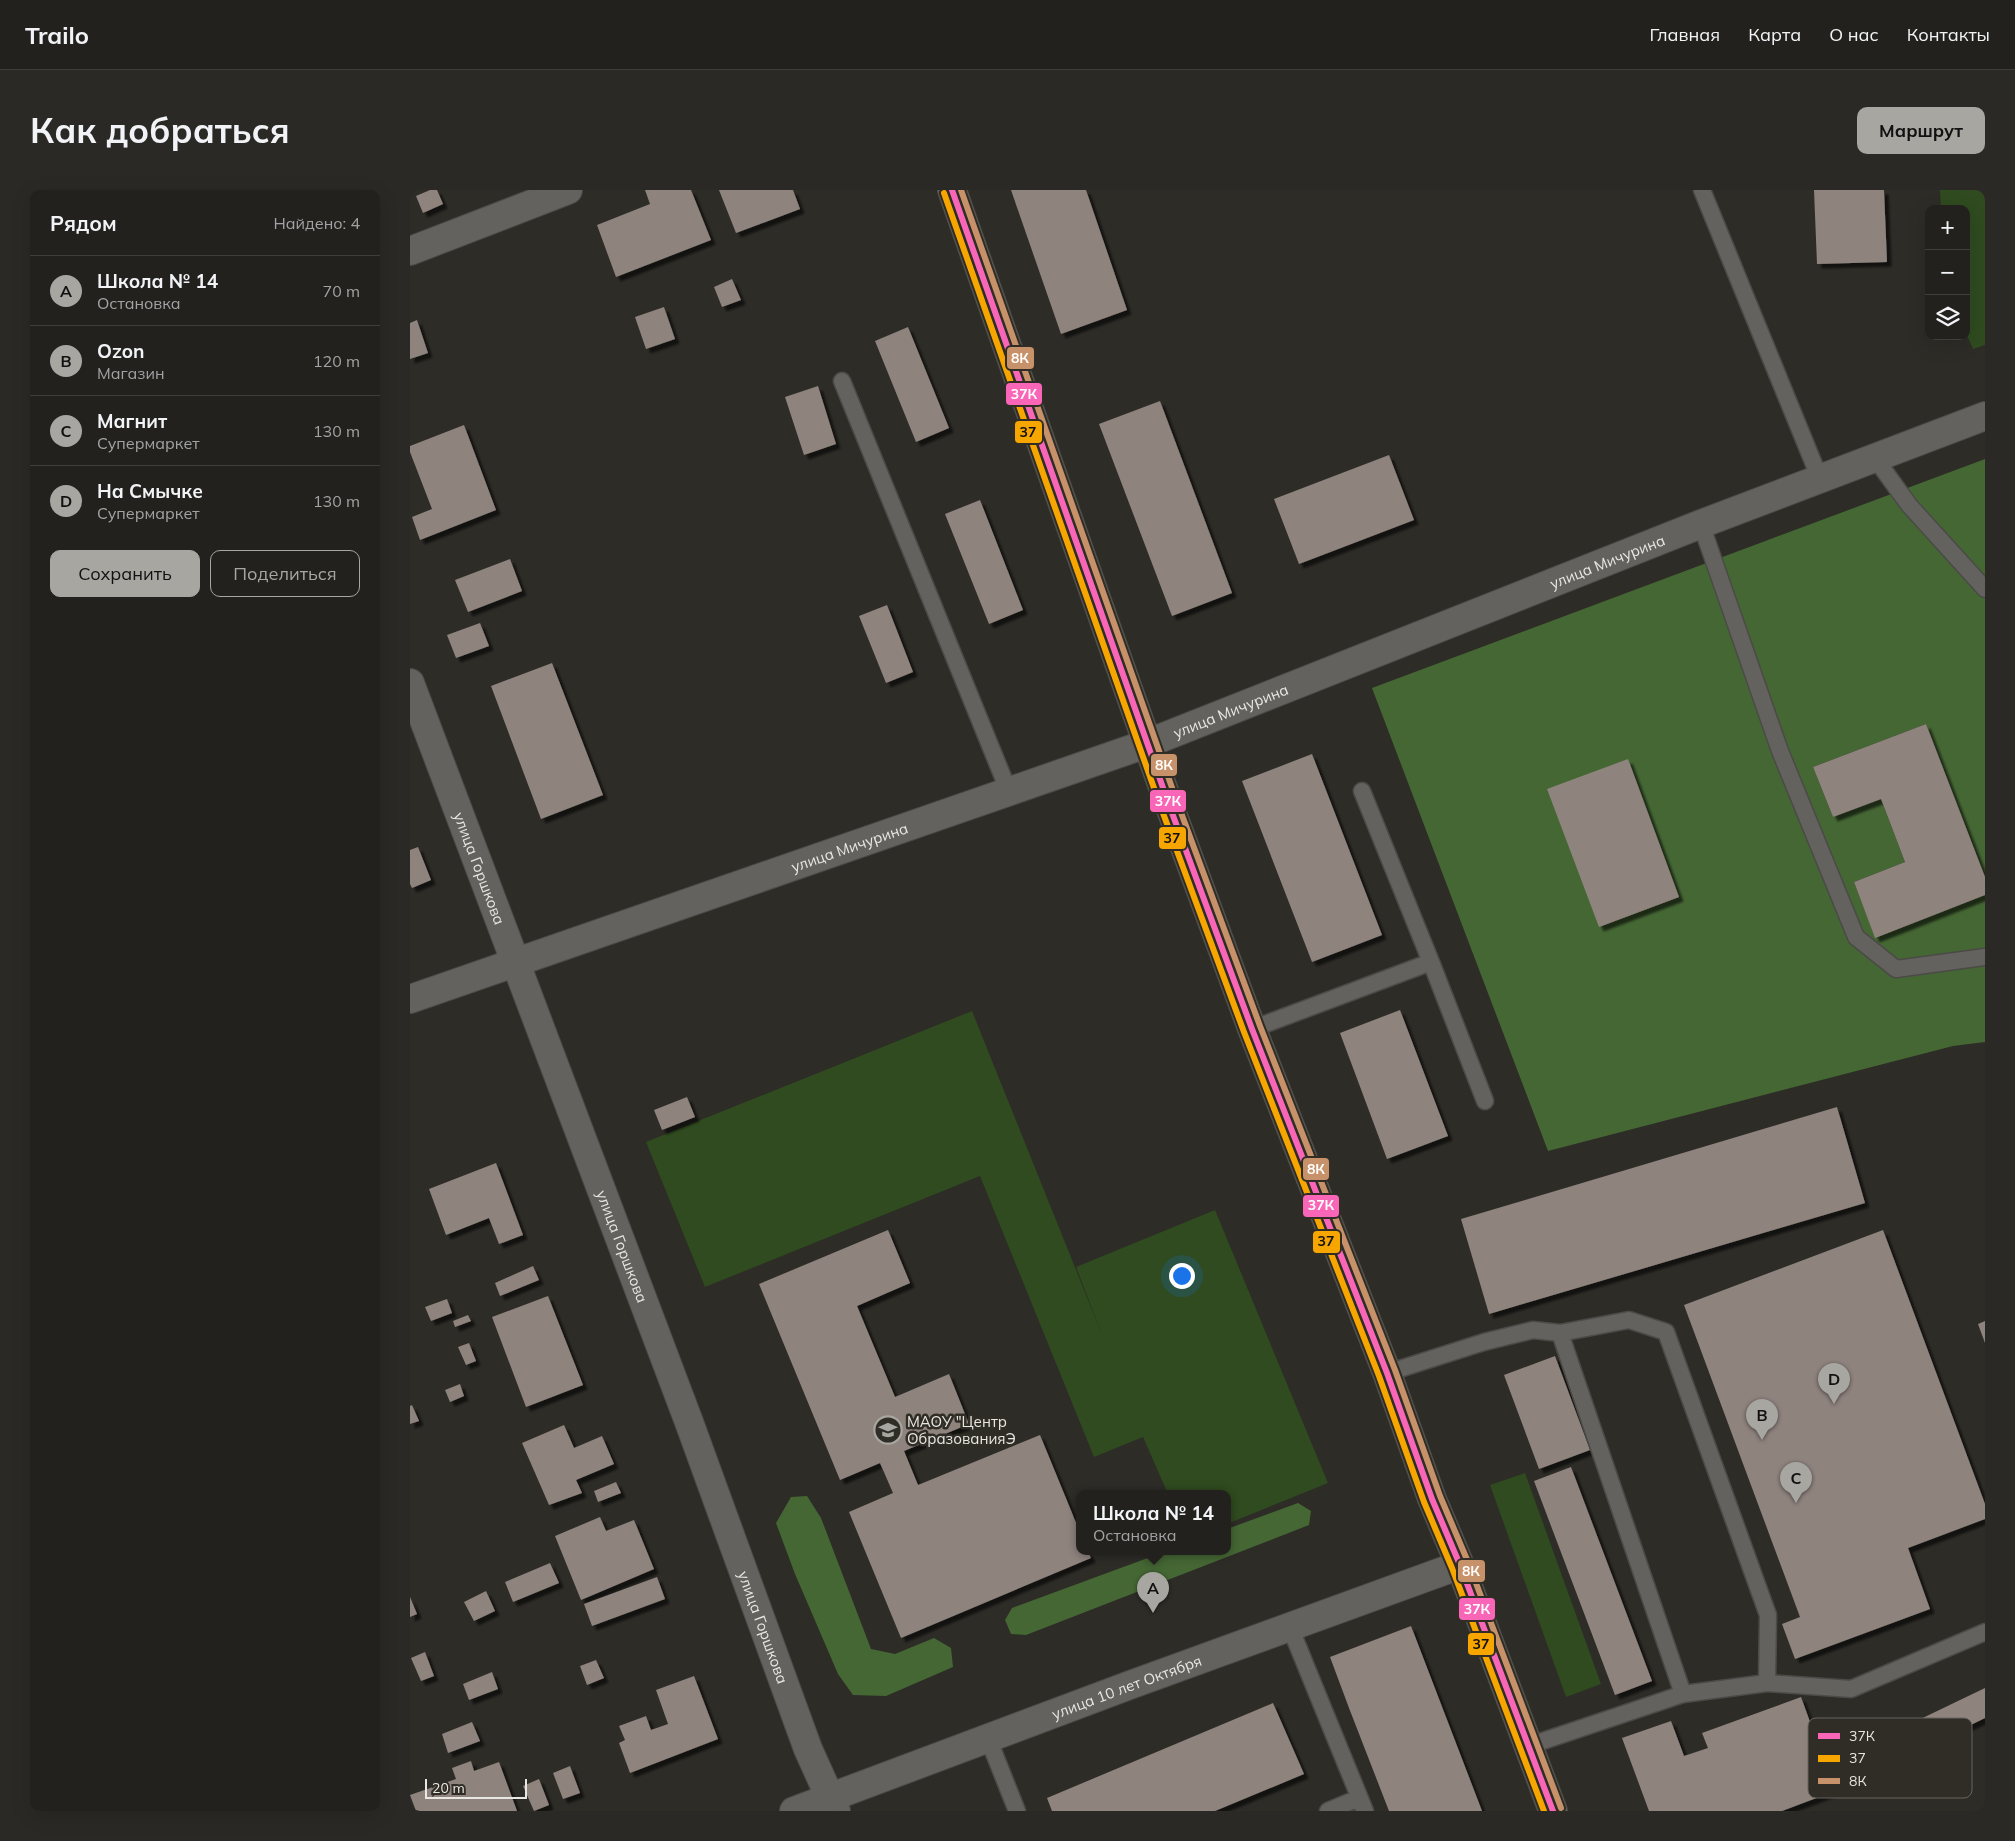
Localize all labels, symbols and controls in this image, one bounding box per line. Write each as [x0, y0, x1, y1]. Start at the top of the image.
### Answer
text: Trailo [25, 20, 89, 50]
text: Главная [1650, 23, 1720, 46]
text: Карта [1748, 23, 1801, 46]
text: О нас [1829, 23, 1879, 46]
text: Контакты [1907, 23, 1990, 46]
button: Маршрут [1857, 107, 1985, 154]
text: Как добраться [30, 108, 290, 152]
map controls [1925, 205, 1970, 340]
button: + [1925, 205, 1970, 250]
text: Рядом [50, 210, 117, 236]
text: Найдено: 4 [274, 213, 360, 233]
button: − [1925, 250, 1970, 295]
text: Школа № 14 [97, 269, 218, 293]
text: A [60, 281, 72, 301]
text: 70 m [323, 281, 360, 301]
text: Остановка [97, 293, 181, 313]
button: layers [1925, 295, 1970, 340]
text: Ozon [97, 339, 144, 363]
line badge: 8К [1006, 346, 1035, 370]
text: 8К [1011, 349, 1029, 367]
text: B [60, 351, 72, 371]
text: 120 m [313, 351, 360, 371]
text: Магазин [97, 363, 165, 383]
line badge: 37К [1005, 382, 1043, 406]
text: 37К [1011, 385, 1038, 403]
text: Магнит [97, 409, 167, 433]
line badge: 37 [1014, 420, 1043, 444]
text: C [61, 421, 71, 441]
text: 130 m [313, 421, 360, 441]
text: 37 [1020, 423, 1036, 441]
text: Супермаркет [97, 433, 200, 453]
text: На Смычке [97, 479, 203, 503]
text: D [60, 491, 72, 511]
text: 130 m [313, 491, 360, 511]
text: Супермаркет [97, 503, 200, 523]
street label: улица Мичурина [1547, 530, 1667, 593]
button: Сохранить [50, 550, 200, 597]
button: Поделиться [210, 550, 360, 597]
street label: улица Мичурина [1170, 679, 1291, 742]
line badge: 8К [1150, 753, 1178, 777]
text: 8К [1155, 756, 1173, 774]
line badge: 37К [1149, 789, 1187, 813]
text: 37К [1155, 792, 1182, 810]
street label: улица Горшкова [450, 809, 510, 927]
street label: улица Мичурина [788, 818, 910, 876]
line badge: 37 [1158, 826, 1187, 850]
text: 37 [1164, 829, 1180, 847]
line badge: 8К [1302, 1157, 1330, 1181]
text: 8К [1307, 1160, 1325, 1178]
street label: улица Горшкова [593, 1187, 652, 1305]
line badge: 37К [1302, 1194, 1340, 1218]
text: 37К [1308, 1196, 1335, 1214]
line badge: 37 [1312, 1230, 1341, 1254]
text: 37 [1318, 1232, 1334, 1250]
your location [1169, 1263, 1195, 1289]
pin: D [1818, 1363, 1850, 1404]
pin: B [1746, 1399, 1778, 1440]
place label: МАОУ "Центр ОбразованияЭ [907, 1412, 1016, 1448]
school or university icon: МАОУ "Центр ОбразованияЭ [873, 1415, 903, 1445]
pin: C [1780, 1462, 1812, 1503]
popup [1076, 1490, 1231, 1555]
text: Школа № 14 [1093, 1501, 1214, 1525]
text: Остановка [1093, 1525, 1177, 1545]
line badge: 8К [1457, 1559, 1486, 1583]
text: 8К [1462, 1562, 1480, 1580]
street label: улица Горшкова [734, 1568, 793, 1686]
pin: A [1137, 1572, 1169, 1613]
line badge: 37К [1458, 1597, 1496, 1621]
text: 37К [1464, 1600, 1491, 1618]
line badge: 37 [1467, 1632, 1495, 1656]
text: 37 [1473, 1635, 1489, 1653]
street label: улица 10 лет Октября [1049, 1650, 1204, 1723]
legend [1808, 1718, 1972, 1798]
text: 37К [1849, 1727, 1876, 1745]
text: 37 [1849, 1749, 1866, 1767]
text: 8К [1849, 1772, 1867, 1790]
scale bar [425, 1776, 528, 1799]
text: 20 m [432, 1779, 465, 1797]

